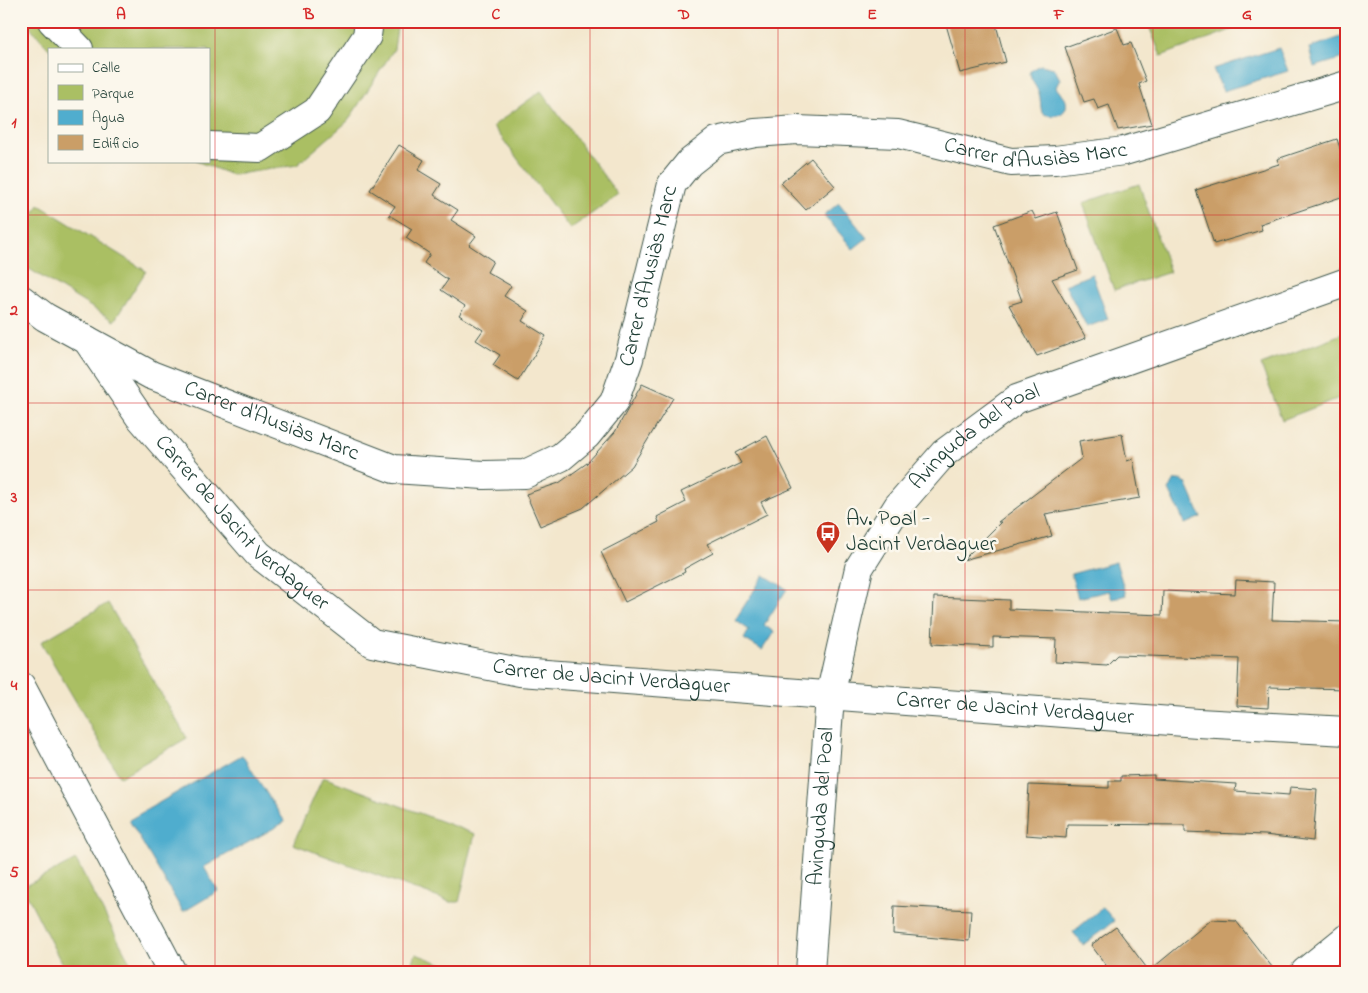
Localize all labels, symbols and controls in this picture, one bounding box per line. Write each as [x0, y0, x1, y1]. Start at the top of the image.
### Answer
text: A [116, 3, 126, 27]
text: B [303, 3, 315, 27]
text: C [492, 3, 501, 27]
text: D [677, 3, 690, 27]
text: E [867, 3, 877, 27]
text: F [1053, 3, 1065, 27]
text: G [1242, 3, 1252, 27]
legend [48, 48, 210, 162]
text: Calle [92, 57, 120, 79]
text: Parque [92, 83, 134, 105]
text: Agua [92, 107, 125, 130]
text: 1 [11, 111, 17, 135]
street label: Carrer d'Ausiàs Marc [940, 130, 1129, 178]
text: Edificio [92, 133, 139, 155]
street label: Carrer d'Ausiàs Marc [611, 182, 687, 371]
text: 2 [9, 299, 18, 323]
street label: Carrer d'Ausiàs Marc [179, 373, 364, 470]
street label: Avinguda del Poal [902, 376, 1044, 497]
street label: Carrer de Jacint Verdaguer [146, 428, 336, 620]
text: 3 [10, 486, 18, 510]
place label: Av. Poal - Jacint Verdaguer [846, 504, 997, 562]
bus stop icon: Av. Poal - Jacint Verdaguer [815, 520, 841, 554]
street label: Carrer de Jacint Verdaguer [490, 651, 731, 704]
text: 4 [10, 674, 18, 698]
street label: Carrer de Jacint Verdaguer [895, 684, 1135, 734]
street label: Avinguda del Poal [800, 726, 844, 887]
text: 5 [9, 861, 19, 885]

